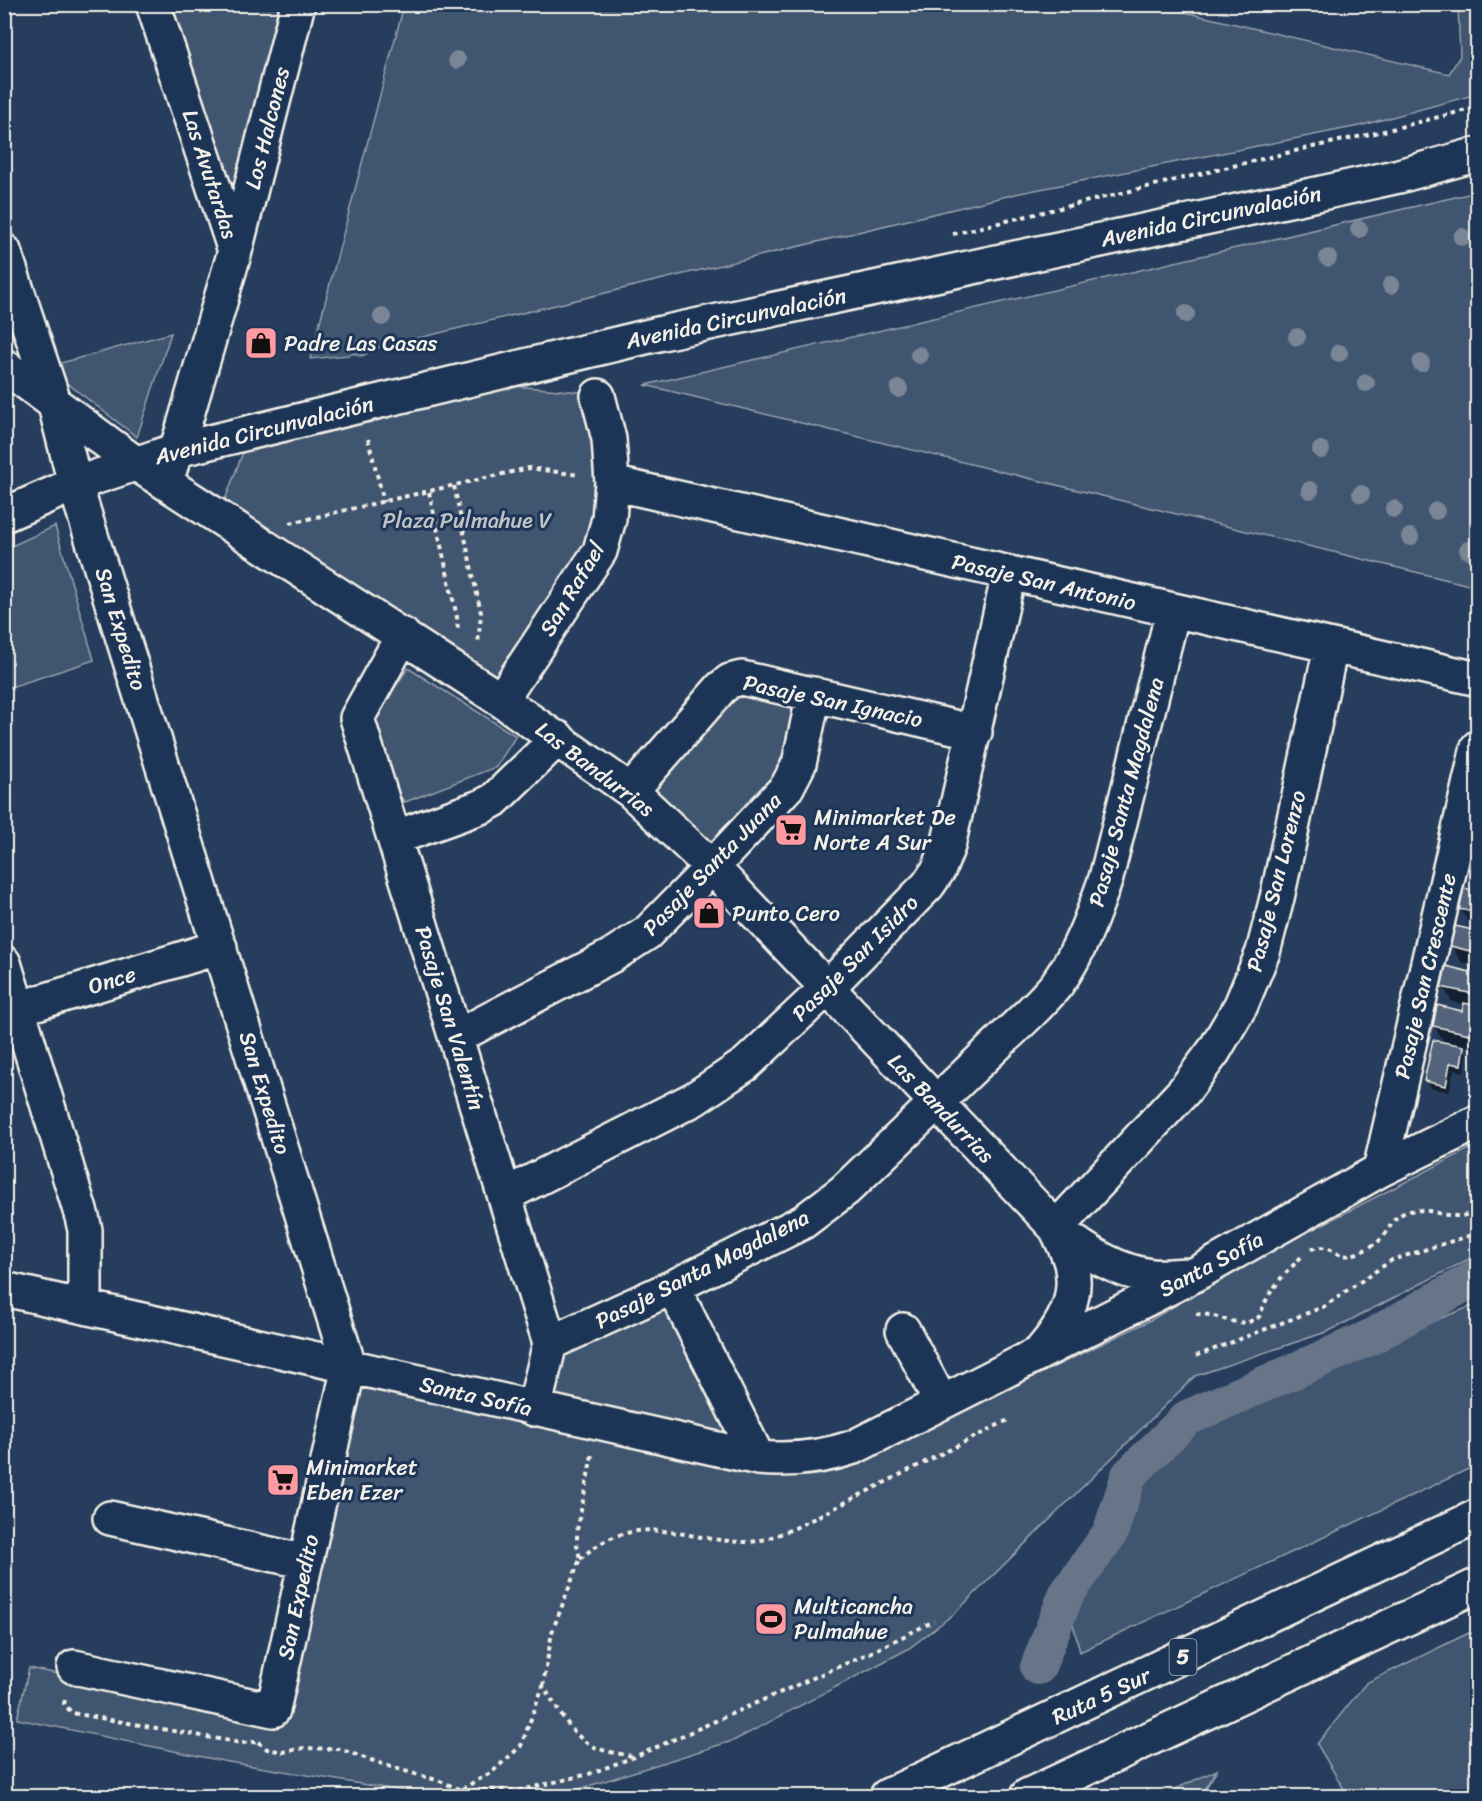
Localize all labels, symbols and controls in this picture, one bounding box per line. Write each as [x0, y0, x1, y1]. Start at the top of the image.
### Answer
street label: Los Halcones [233, 62, 301, 193]
street label: Las Avutardas [171, 104, 249, 244]
street label: Avenida Circunvalación [1096, 174, 1325, 259]
street label: Avenida Circunvalación [621, 276, 850, 361]
place label: Padre Las Casas [284, 324, 438, 363]
shop icon: Padre Las Casas [243, 325, 279, 361]
street label: Avenida Circunvalación [149, 384, 378, 476]
park label: Plaza Pulmahue V [382, 501, 553, 540]
street label: San Rafael [528, 533, 616, 644]
street label: Pasaje San Antonio [948, 542, 1140, 622]
street label: San Expedito [84, 562, 158, 696]
street label: Pasaje San Ignacio [740, 663, 926, 739]
street label: Pasaje Santa Magdalena [1077, 673, 1175, 911]
street label: Las Bandurrias [527, 711, 663, 827]
street label: Pasaje Santa Juana [633, 782, 792, 945]
street label: Pasaje San Lorenzo [1235, 786, 1317, 976]
place label: Minimarket De Norte A Sur [814, 798, 956, 862]
supermarket icon: Minimarket De Norte A Sur [773, 812, 809, 848]
street label: Pasaje San Crescente [1382, 869, 1468, 1083]
street label: Pasaje San Isidro [782, 885, 928, 1031]
place label: Punto Cero [732, 894, 840, 933]
shop icon: Punto Cero [691, 895, 727, 931]
street label: Pasaje San Valentín [403, 921, 497, 1115]
street label: Once [83, 954, 141, 1006]
street label: San Expedito [228, 1026, 302, 1160]
street label: Las Bandurrias [878, 1044, 1004, 1172]
street label: Pasaje Santa Magdalena [588, 1198, 816, 1340]
street label: Santa Sofía [1151, 1220, 1271, 1308]
street label: Santa Sofía [416, 1364, 536, 1428]
place label: Minimarket Eben Ezer [306, 1448, 418, 1512]
supermarket icon: Minimarket Eben Ezer [265, 1462, 301, 1498]
street label: San Expedito [266, 1531, 330, 1663]
place label: Multicancha Pulmahue [794, 1587, 913, 1651]
sports icon: Multicancha Pulmahue [753, 1601, 789, 1637]
road number: 5 [1170, 1639, 1196, 1675]
street label: Ruta 5 Sur [1045, 1655, 1159, 1736]

